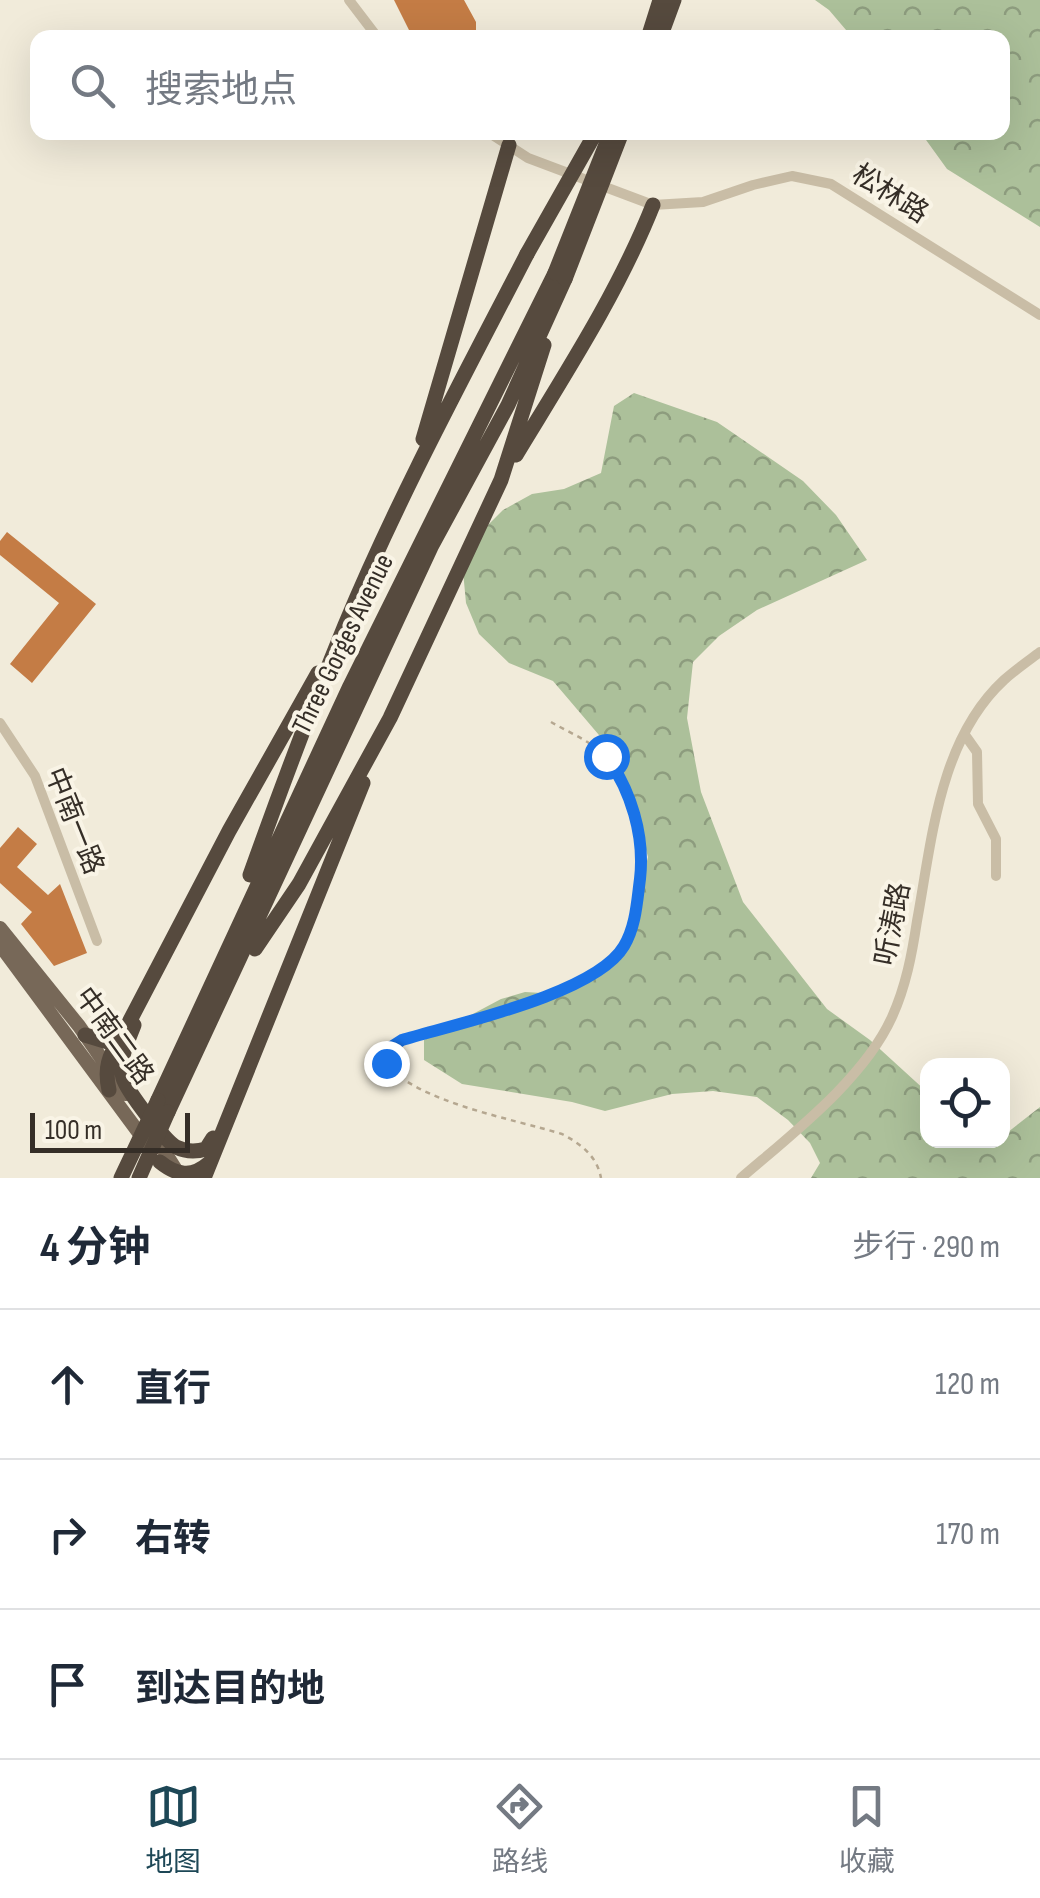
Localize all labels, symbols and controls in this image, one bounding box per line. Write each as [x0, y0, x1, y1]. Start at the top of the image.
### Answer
search box [30, 30, 1010, 140]
icon: search [65, 58, 120, 113]
text: 搜索地点 [145, 68, 297, 113]
street label: 松林路 [846, 158, 934, 230]
street label: Three Gorges Avenue [285, 549, 401, 739]
route start [584, 734, 630, 780]
street label: 中南一路 [38, 763, 110, 879]
street label: 听涛路 [869, 880, 917, 968]
street label: 中南二路 [68, 981, 160, 1091]
route end [364, 1041, 410, 1087]
map controls [920, 1058, 1010, 1148]
button: locate [920, 1058, 1010, 1148]
scale bar [30, 1108, 190, 1152]
text: 100 m [45, 1114, 102, 1147]
text: 4 分钟 [40, 1223, 150, 1274]
text: 步行 · 290 m [852, 1228, 1000, 1267]
icon: ahead [40, 1357, 95, 1412]
text: 120 m [935, 1365, 1000, 1404]
text: 直行 [135, 1367, 211, 1412]
icon: right [40, 1507, 95, 1562]
text: 170 m [936, 1515, 1000, 1554]
text: 右转 [135, 1517, 211, 1562]
icon: arrive [40, 1657, 95, 1712]
text: 到达目的地 [135, 1667, 325, 1712]
tab: 地图 [145, 1779, 201, 1879]
tab: 路线 [492, 1779, 548, 1879]
tab: 收藏 [839, 1779, 895, 1879]

